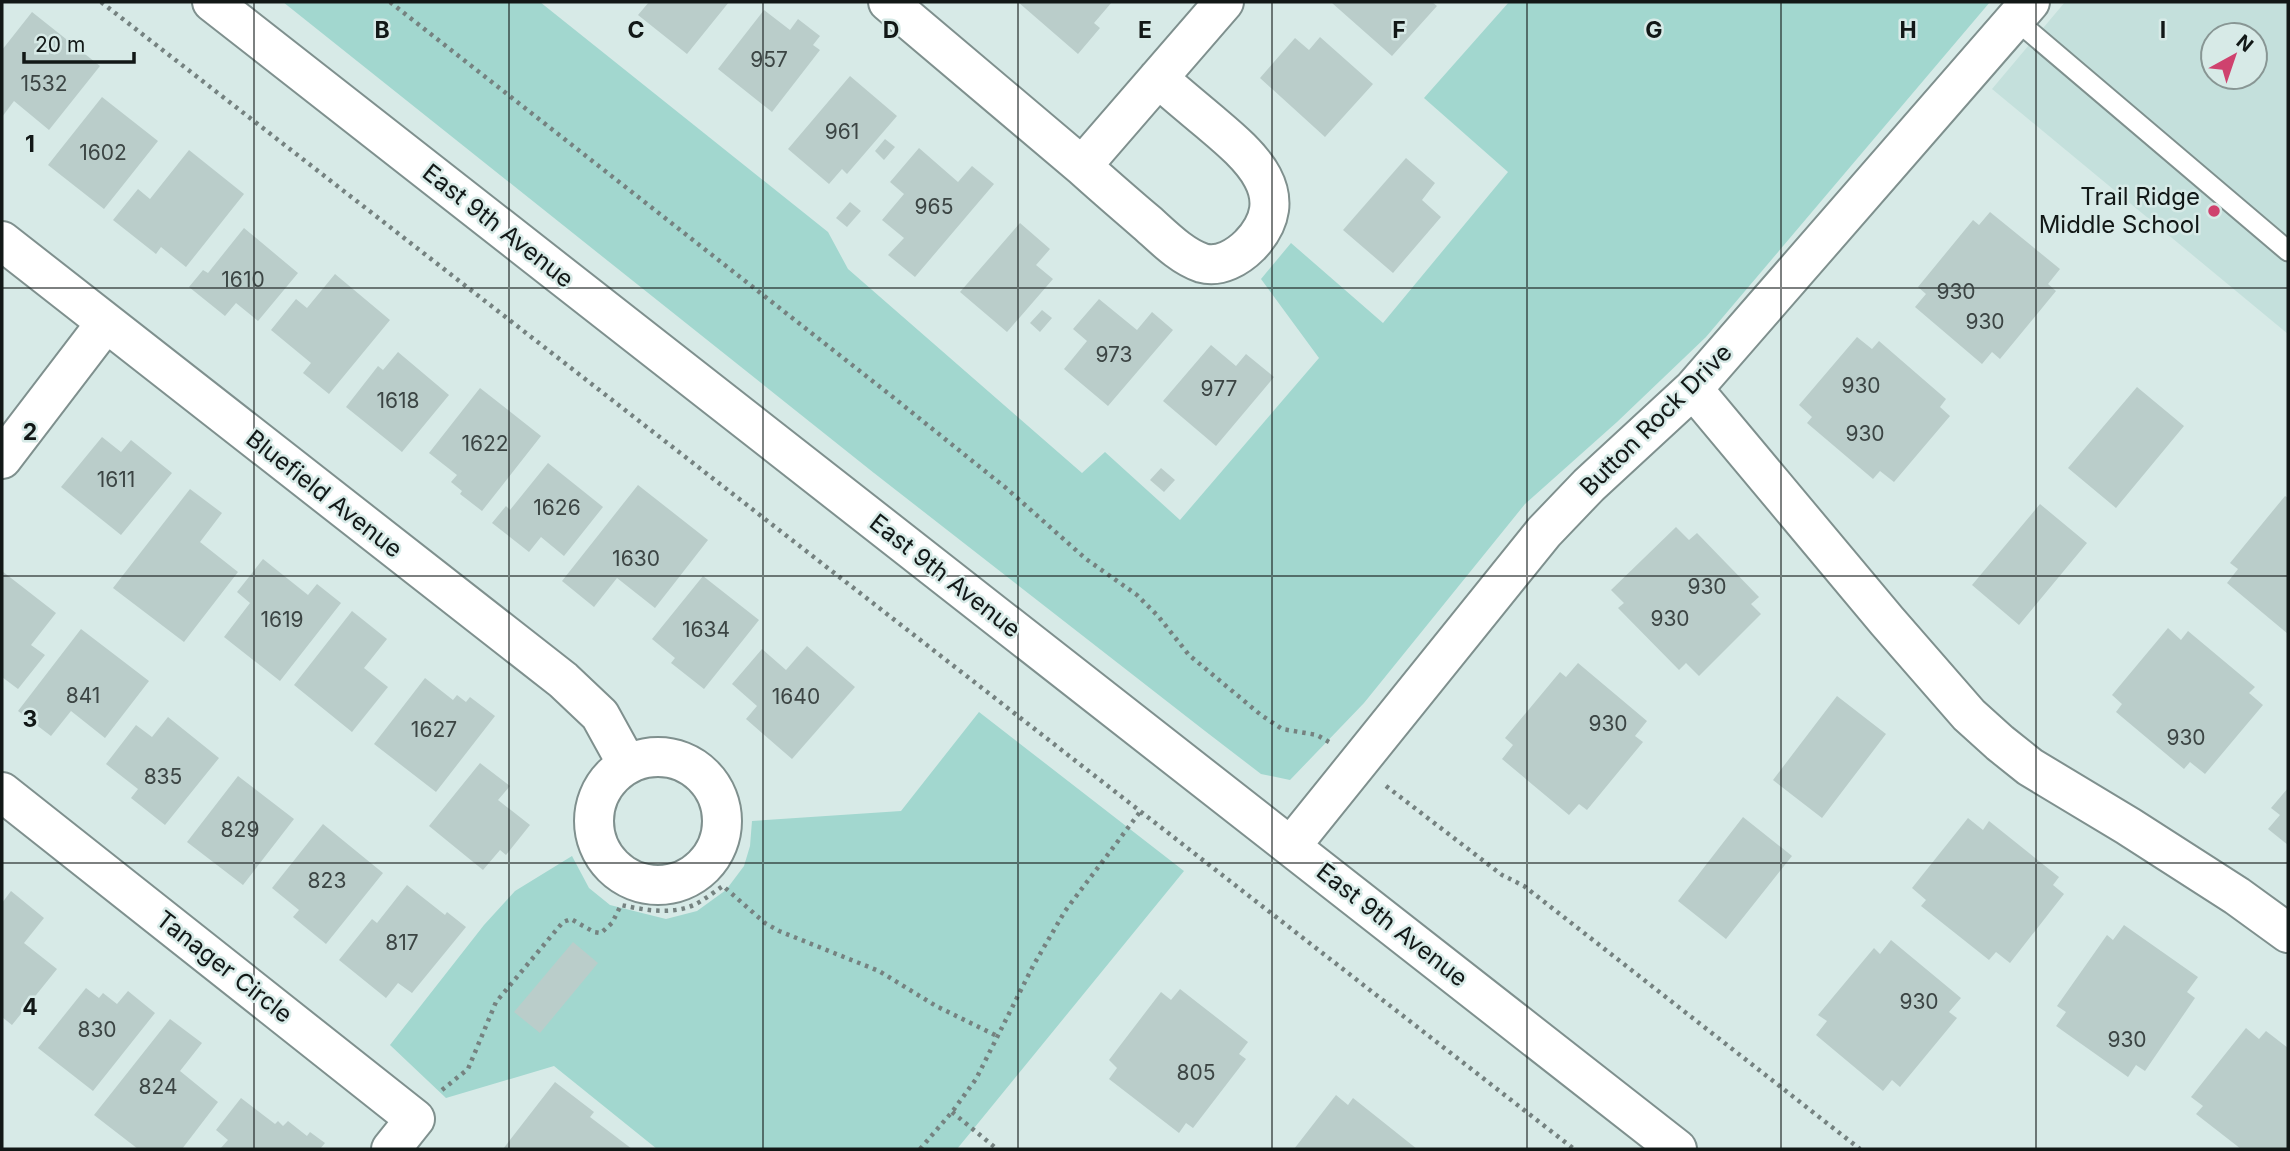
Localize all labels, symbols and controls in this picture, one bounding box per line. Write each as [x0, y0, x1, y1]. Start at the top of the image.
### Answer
text: B [374, 16, 390, 44]
text: C [627, 16, 645, 44]
text: D [883, 16, 899, 44]
text: E [1138, 16, 1152, 44]
text: F [1392, 16, 1406, 44]
text: G [1645, 16, 1663, 44]
text: H [1899, 16, 1917, 44]
text: I [2160, 16, 2166, 44]
scale bar [24, 21, 135, 65]
north arrow [2199, 21, 2269, 91]
text: N [2232, 30, 2258, 57]
text: 20 m [35, 32, 85, 57]
house number: 957 [750, 47, 788, 72]
house number: 1532 [20, 71, 68, 96]
house number: 961 [825, 119, 859, 144]
text: 1 [25, 130, 35, 158]
house number: 1602 [79, 140, 127, 165]
street label: East 9th Avenue [417, 158, 580, 294]
place label: Trail Ridge Middle School [2039, 182, 2200, 239]
house number: 965 [915, 194, 953, 219]
marker: Trail Ridge Middle School [2206, 203, 2222, 219]
house number: 1610 [221, 267, 265, 292]
house number: 930 [1936, 279, 1976, 304]
house number: 930 [1965, 309, 2005, 334]
street label: Button Rock Drive [1574, 338, 1738, 502]
house number: 973 [1095, 342, 1133, 367]
house number: 930 [1841, 373, 1881, 398]
house number: 977 [1201, 376, 1237, 401]
house number: 1618 [376, 388, 420, 413]
text: 2 [23, 418, 37, 446]
house number: 930 [1845, 421, 1885, 446]
street label: Bluefield Avenue [241, 424, 408, 564]
house number: 1622 [461, 431, 509, 456]
house number: 1611 [97, 467, 135, 492]
house number: 1626 [533, 495, 581, 520]
street label: East 9th Avenue [864, 508, 1027, 644]
house number: 1630 [612, 546, 660, 571]
house number: 930 [1687, 574, 1727, 599]
house number: 930 [1650, 606, 1690, 631]
house number: 1619 [260, 607, 304, 632]
house number: 1634 [682, 617, 730, 642]
house number: 841 [66, 683, 100, 708]
house number: 1640 [772, 684, 820, 709]
text: 3 [23, 705, 37, 733]
house number: 930 [1588, 711, 1628, 736]
house number: 1627 [411, 717, 457, 742]
house number: 930 [2166, 725, 2206, 750]
house number: 835 [144, 764, 182, 789]
house number: 829 [221, 817, 259, 842]
street label: East 9th Avenue [1311, 857, 1474, 993]
house number: 823 [308, 868, 346, 893]
street label: Tanager Circle [150, 904, 298, 1029]
house number: 817 [385, 930, 419, 955]
house number: 930 [1899, 989, 1939, 1014]
text: 4 [22, 993, 38, 1021]
house number: 830 [77, 1017, 117, 1042]
house number: 930 [2107, 1027, 2147, 1052]
house number: 805 [1176, 1060, 1216, 1085]
house number: 824 [138, 1074, 178, 1099]

